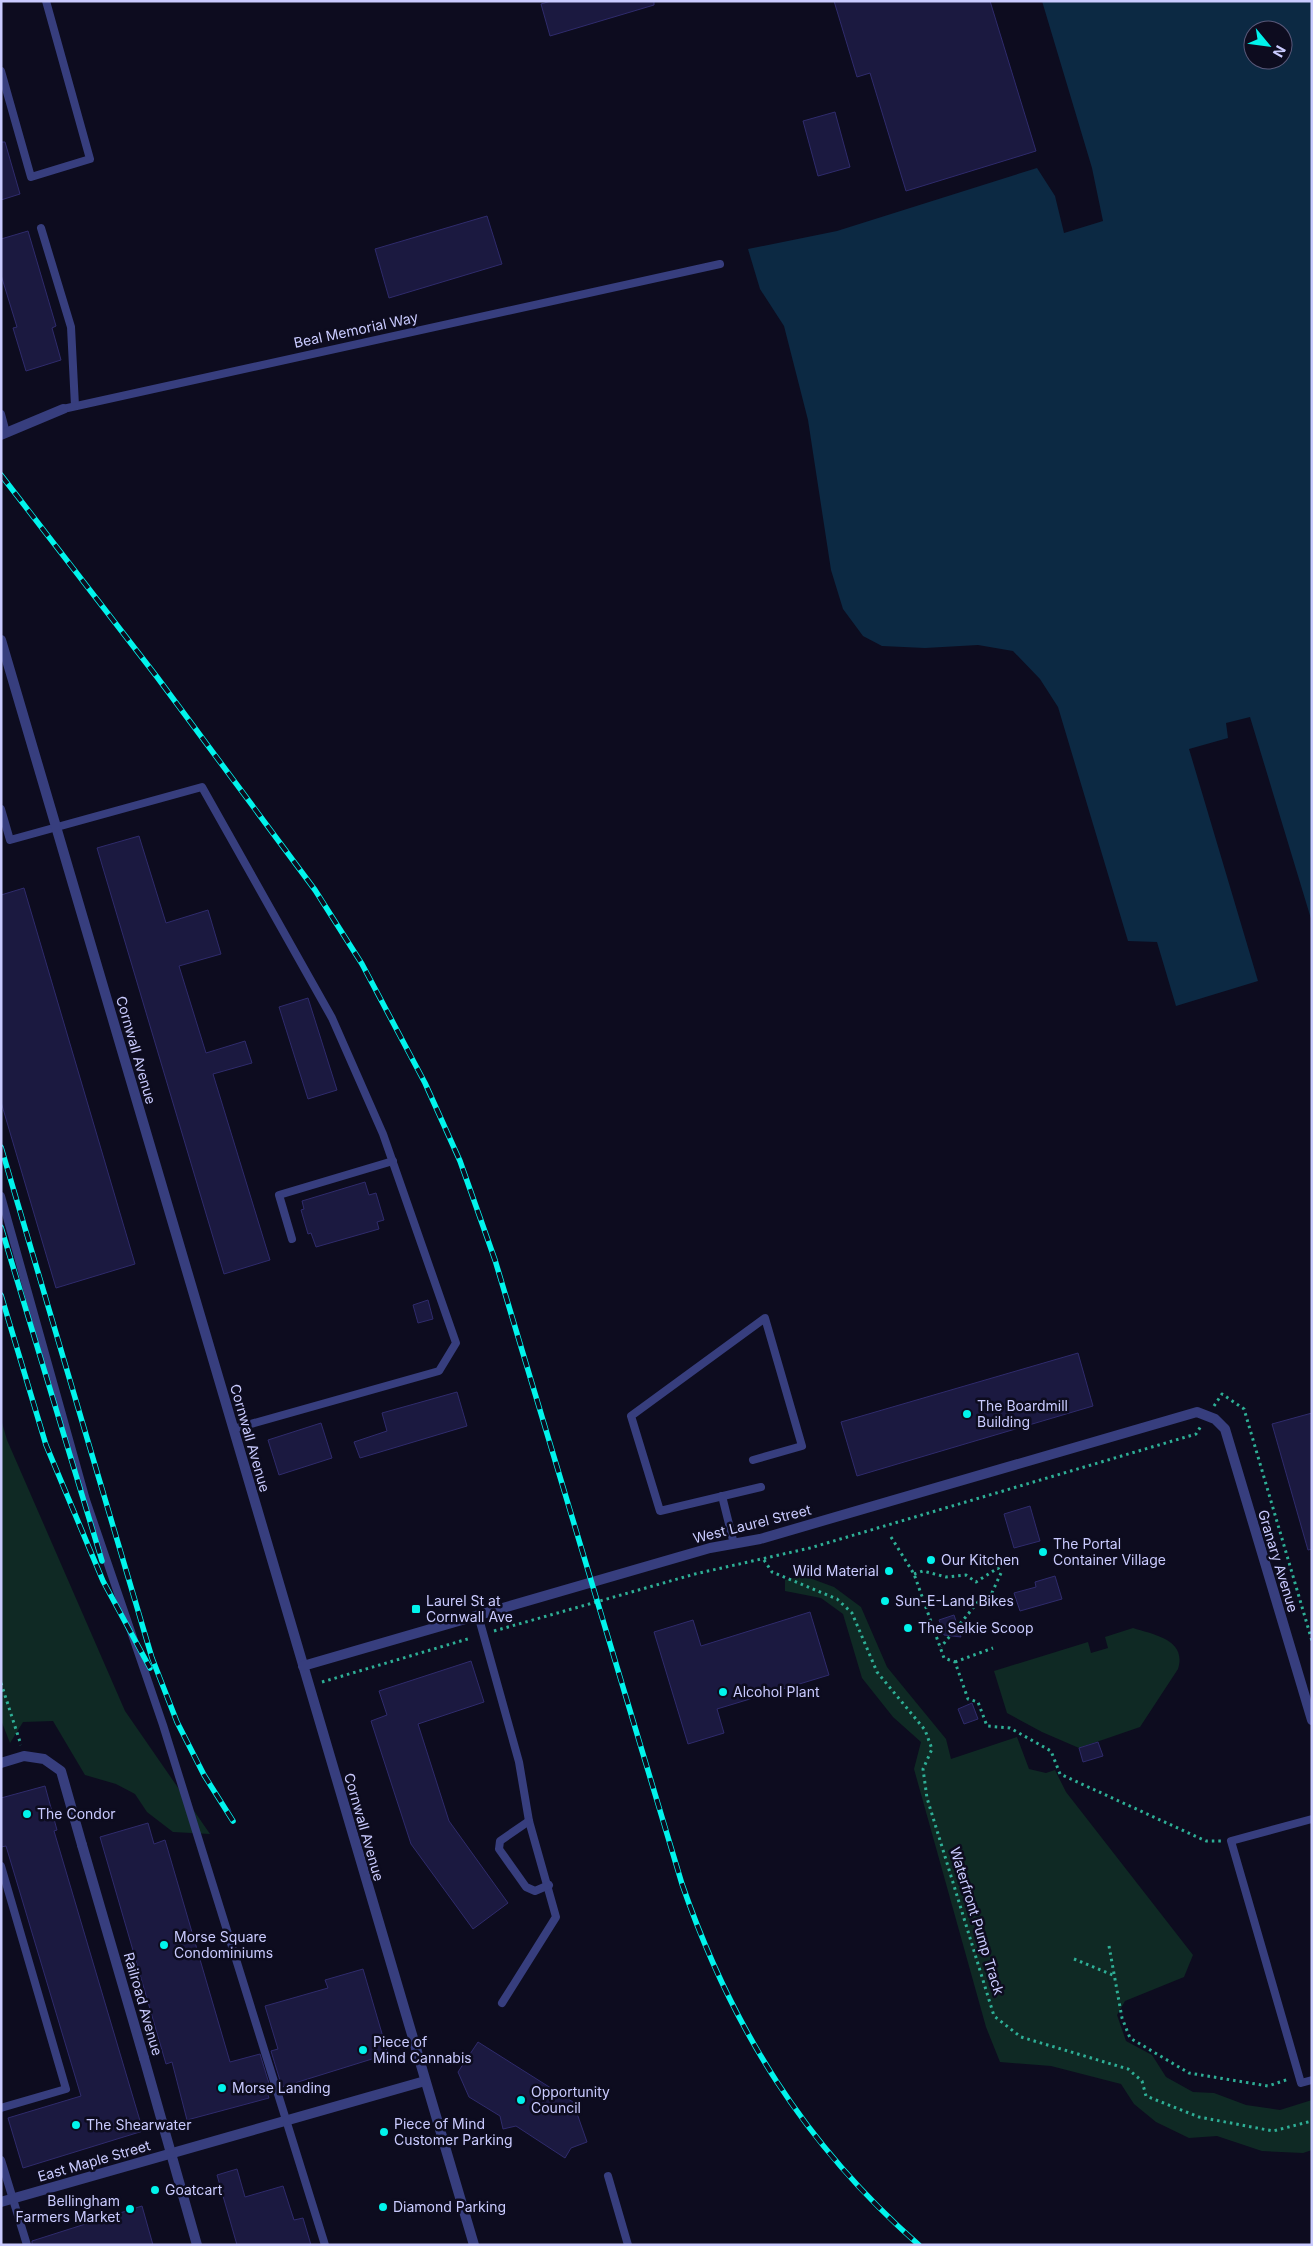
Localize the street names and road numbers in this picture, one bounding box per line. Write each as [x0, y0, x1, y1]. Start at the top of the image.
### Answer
street label: Beal Memorial Way [292, 308, 420, 351]
street label: Cornwall Avenue [113, 994, 160, 1106]
street label: Cornwall Avenue [227, 1382, 274, 1494]
street label: West Laurel Street [691, 1501, 813, 1546]
street label: Granary Avenue [1255, 1508, 1302, 1614]
street label: Cornwall Avenue [341, 1771, 388, 1883]
street label: Waterfront Pump Track [947, 1845, 1008, 1997]
street label: Railroad Avenue [121, 1950, 166, 2057]
street label: East Maple Street [36, 2136, 152, 2185]

